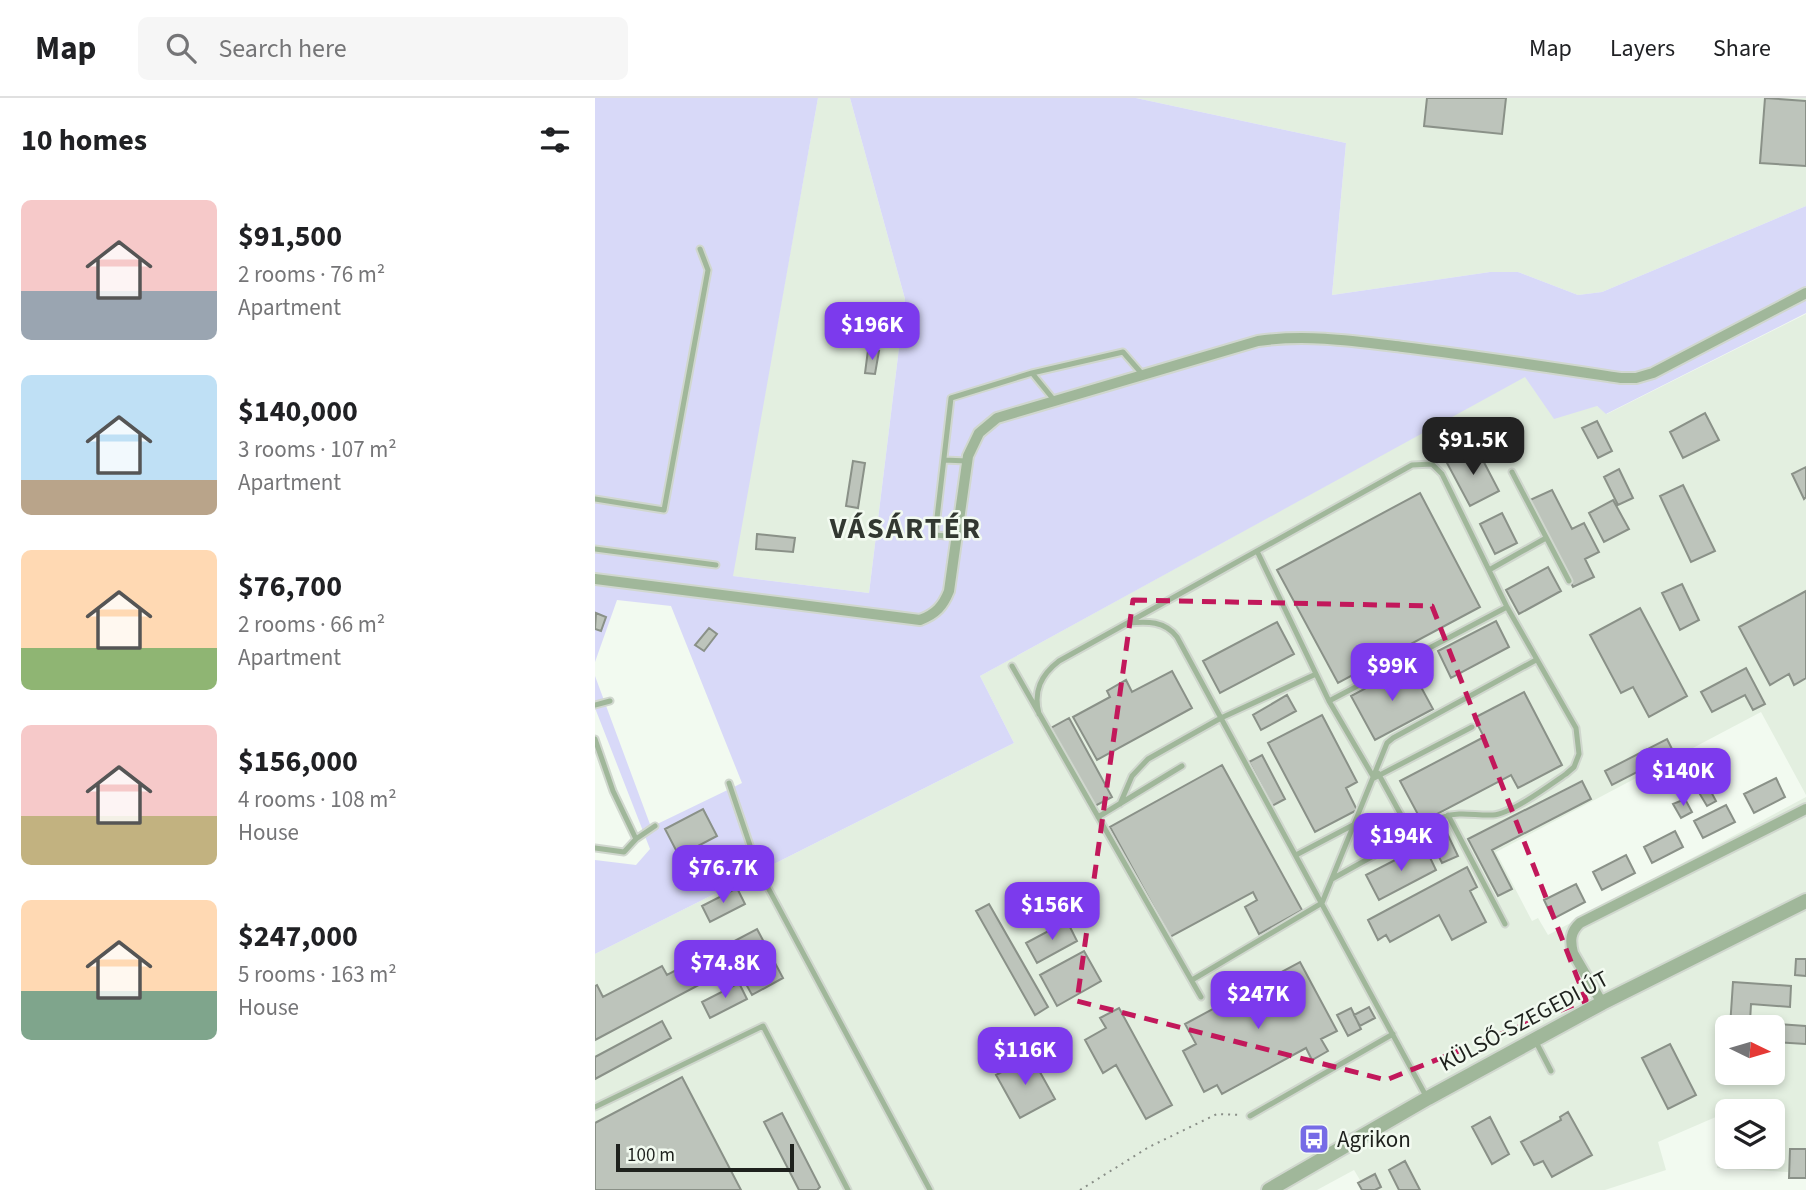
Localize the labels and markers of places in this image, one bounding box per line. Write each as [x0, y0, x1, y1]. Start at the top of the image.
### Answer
pin: $196K [823, 302, 921, 362]
pin: $91.5K [1416, 418, 1530, 477]
pin: $99K [1351, 644, 1433, 703]
pin: $140K [1634, 748, 1732, 808]
pin: $194K [1352, 814, 1450, 873]
pin: $76.7K [666, 846, 780, 905]
pin: $156K [1003, 882, 1101, 942]
pin: $74.8K [668, 940, 782, 1000]
pin: $247K [1209, 972, 1307, 1031]
pin: $116K [976, 1028, 1074, 1087]
bus stop icon: Agrikon [1297, 1122, 1331, 1156]
place label: Agrikon [1337, 1123, 1411, 1156]

